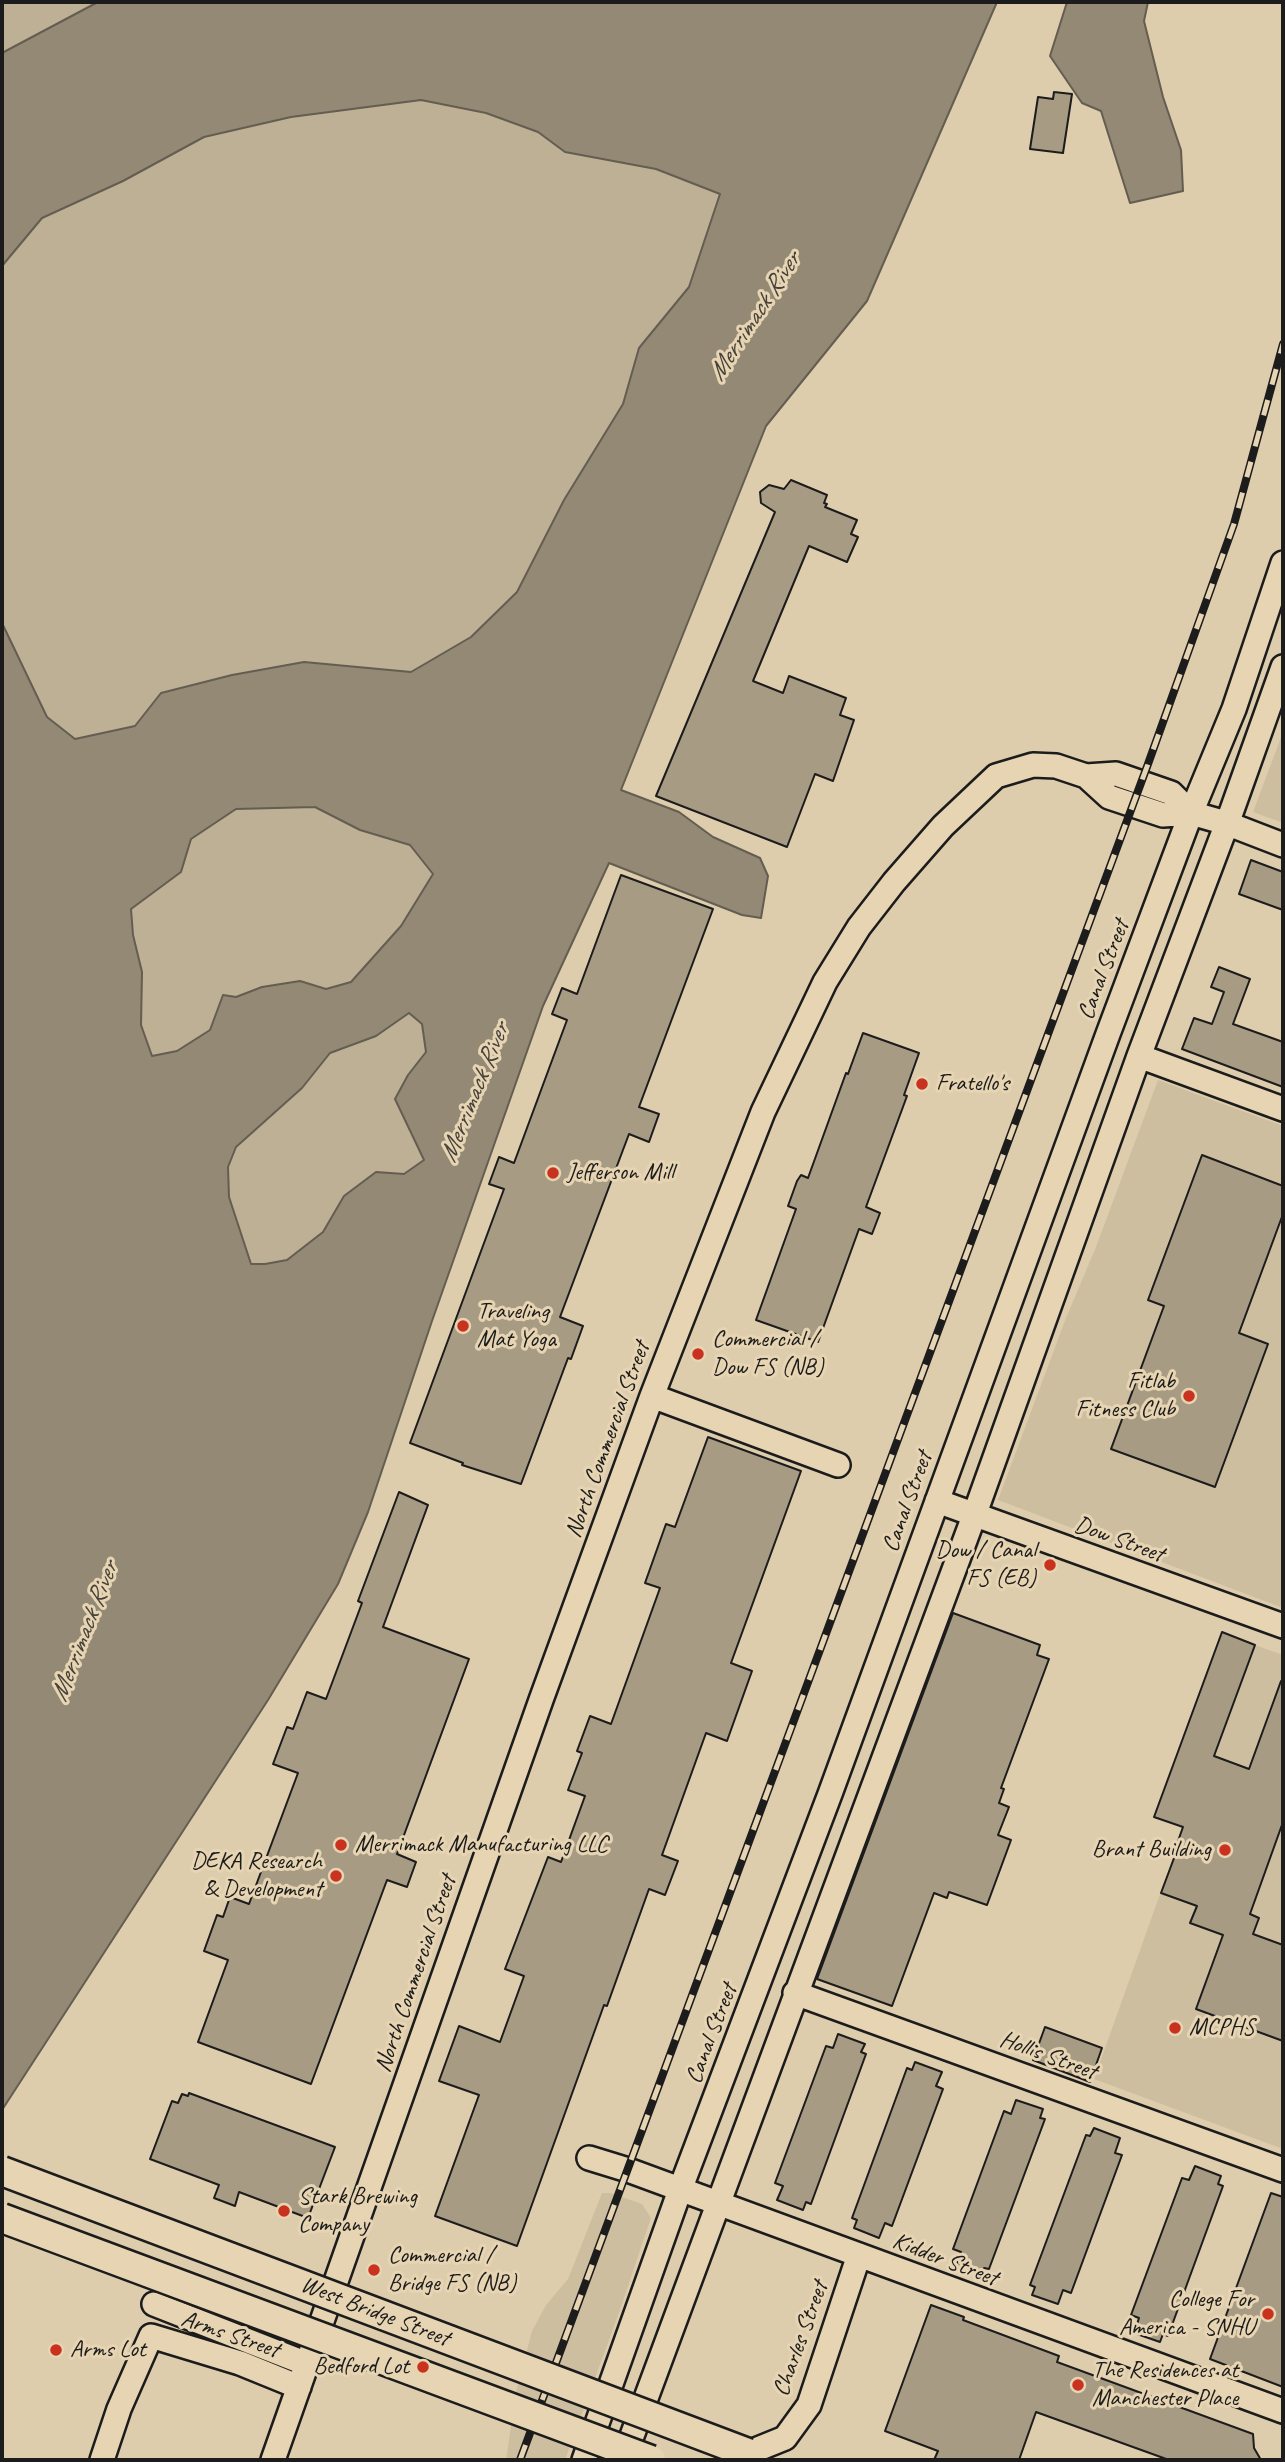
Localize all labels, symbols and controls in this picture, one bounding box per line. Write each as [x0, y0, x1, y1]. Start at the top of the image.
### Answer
water label: Merrimack River [702, 247, 808, 387]
street label: Canal Street [1072, 916, 1136, 1024]
water label: Merrimack River [433, 1019, 517, 1167]
place label: Fratello's [936, 1070, 1009, 1098]
marker: Fratello's [914, 1076, 930, 1092]
place label: Jefferson Mill [567, 1159, 674, 1187]
marker: Jefferson Mill [545, 1165, 561, 1181]
place label: Traveling Mat Yoga [477, 1298, 556, 1354]
marker: Traveling Mat Yoga [455, 1318, 471, 1334]
place label: Commercial / Dow FS (NB) [712, 1326, 823, 1382]
street label: North Commercial Street [559, 1338, 657, 1542]
marker: Commercial / Dow FS (NB) [690, 1346, 706, 1362]
place label: Fitlab Fitness Club [1076, 1368, 1175, 1424]
marker: Fitlab Fitness Club [1181, 1388, 1197, 1404]
street label: Canal Street [877, 1448, 939, 1556]
street label: Dow Street [1070, 1511, 1168, 1569]
place label: Dow / Canal FS (EB) [935, 1537, 1036, 1593]
marker: Dow / Canal FS (EB) [1042, 1557, 1058, 1573]
water label: Merrimack River [44, 1558, 126, 1706]
place label: Merrimack Manufacturing LLC [355, 1831, 608, 1859]
place label: Brant Building [1092, 1836, 1211, 1864]
marker: Merrimack Manufacturing LLC [333, 1837, 349, 1853]
marker: Brant Building [1217, 1842, 1233, 1858]
place label: DEKA Research & Development [191, 1848, 322, 1904]
marker: DEKA Research & Development [328, 1868, 344, 1884]
street label: North Commercial Street [369, 1872, 463, 2076]
street label: Canal Street [680, 1980, 744, 2088]
place label: MCPHS [1189, 2014, 1254, 2042]
marker: MCPHS [1167, 2020, 1183, 2036]
street label: Hollis Street [996, 2025, 1100, 2087]
place label: Stark Brewing Company [298, 2183, 417, 2239]
marker: Stark Brewing Company [276, 2203, 292, 2219]
street label: Kidder Street [888, 2227, 1002, 2293]
place label: Commercial / Bridge FS (NB) [388, 2242, 516, 2298]
marker: Commercial / Bridge FS (NB) [366, 2262, 382, 2278]
street label: West Bridge Street [297, 2270, 453, 2354]
street label: Charles Street [767, 2278, 835, 2400]
place label: College For America - SNHU [1119, 2286, 1254, 2342]
street label: Arms Street [177, 2305, 283, 2365]
marker: College For America - SNHU [1260, 2306, 1276, 2322]
place label: Arms Lot [70, 2336, 146, 2364]
marker: Arms Lot [48, 2342, 64, 2358]
place label: Bedford Lot [313, 2353, 409, 2381]
place label: The Residences at Manchester Place [1092, 2357, 1238, 2413]
marker: Bedford Lot [415, 2359, 431, 2375]
marker: The Residences at Manchester Place [1070, 2377, 1086, 2393]

